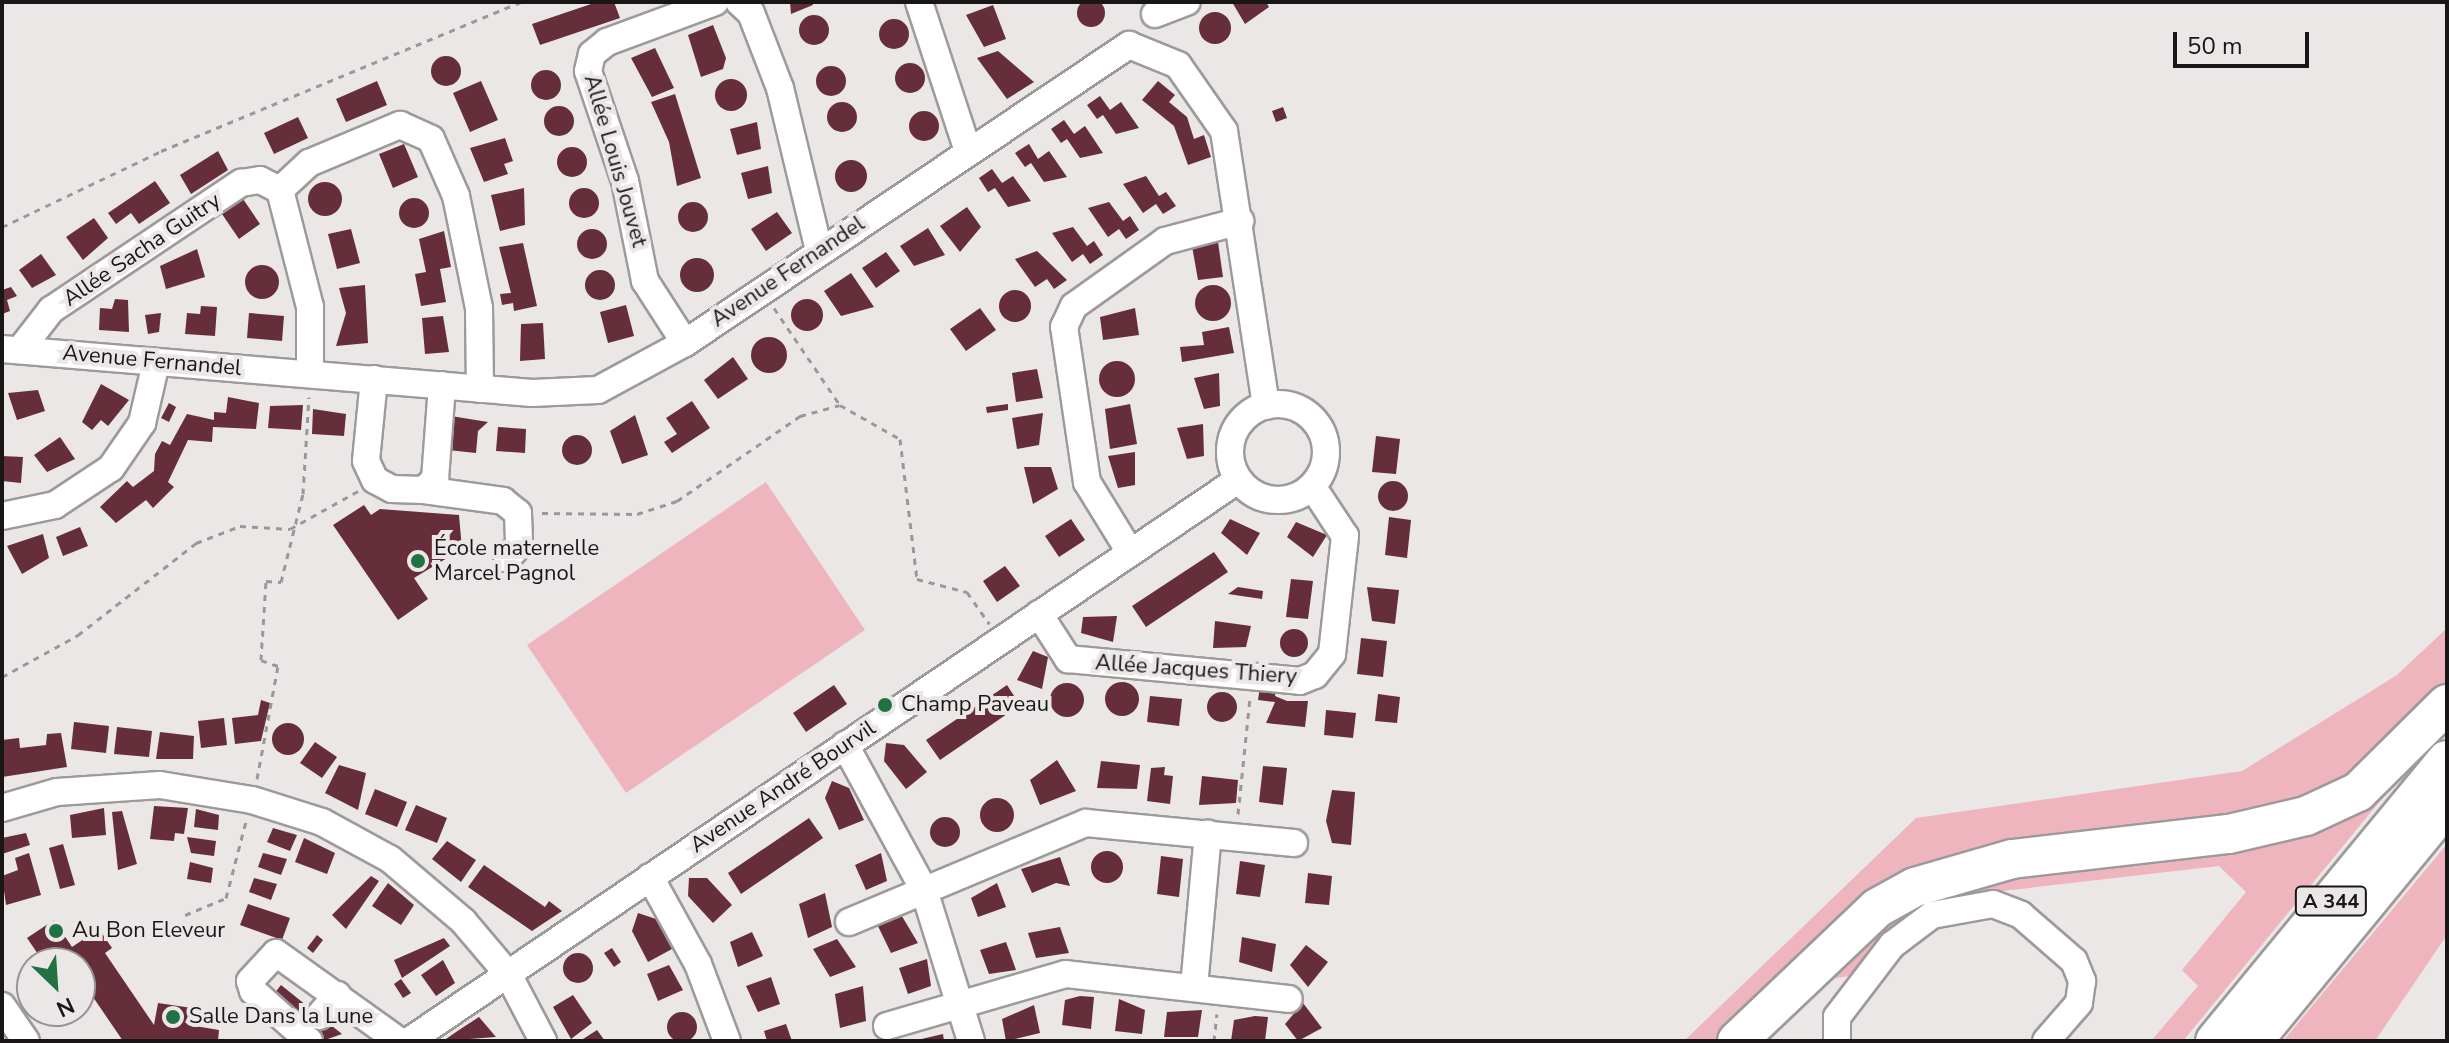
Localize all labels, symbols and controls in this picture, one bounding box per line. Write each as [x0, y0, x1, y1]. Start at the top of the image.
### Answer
scale bar [2177, 16, 2313, 66]
text: 50 m [2187, 30, 2243, 62]
street label: Allée Louis Jouvet [578, 72, 652, 250]
street label: Allée Sacha Guitry [58, 188, 226, 312]
street label: Avenue Fernandel [706, 211, 870, 333]
street label: Avenue Fernandel [61, 340, 243, 382]
place label: École maternelle Marcel Pagnol [434, 535, 599, 586]
marker: École maternelle Marcel Pagnol [409, 552, 427, 570]
street label: Allée Jacques Thiery [1094, 650, 1298, 690]
place label: Champ Paveau [901, 692, 1049, 718]
marker: Champ Paveau [876, 696, 894, 714]
street label: Avenue André Bourvil [685, 715, 881, 859]
road number: A 344 [2293, 885, 2369, 917]
place label: Au Bon Eleveur [72, 918, 225, 944]
marker: Au Bon Eleveur [47, 922, 65, 940]
north arrow [16, 947, 96, 1027]
text: N [51, 990, 79, 1024]
place label: Salle Dans la Lune [189, 1004, 373, 1030]
marker: Salle Dans la Lune [164, 1008, 182, 1026]

